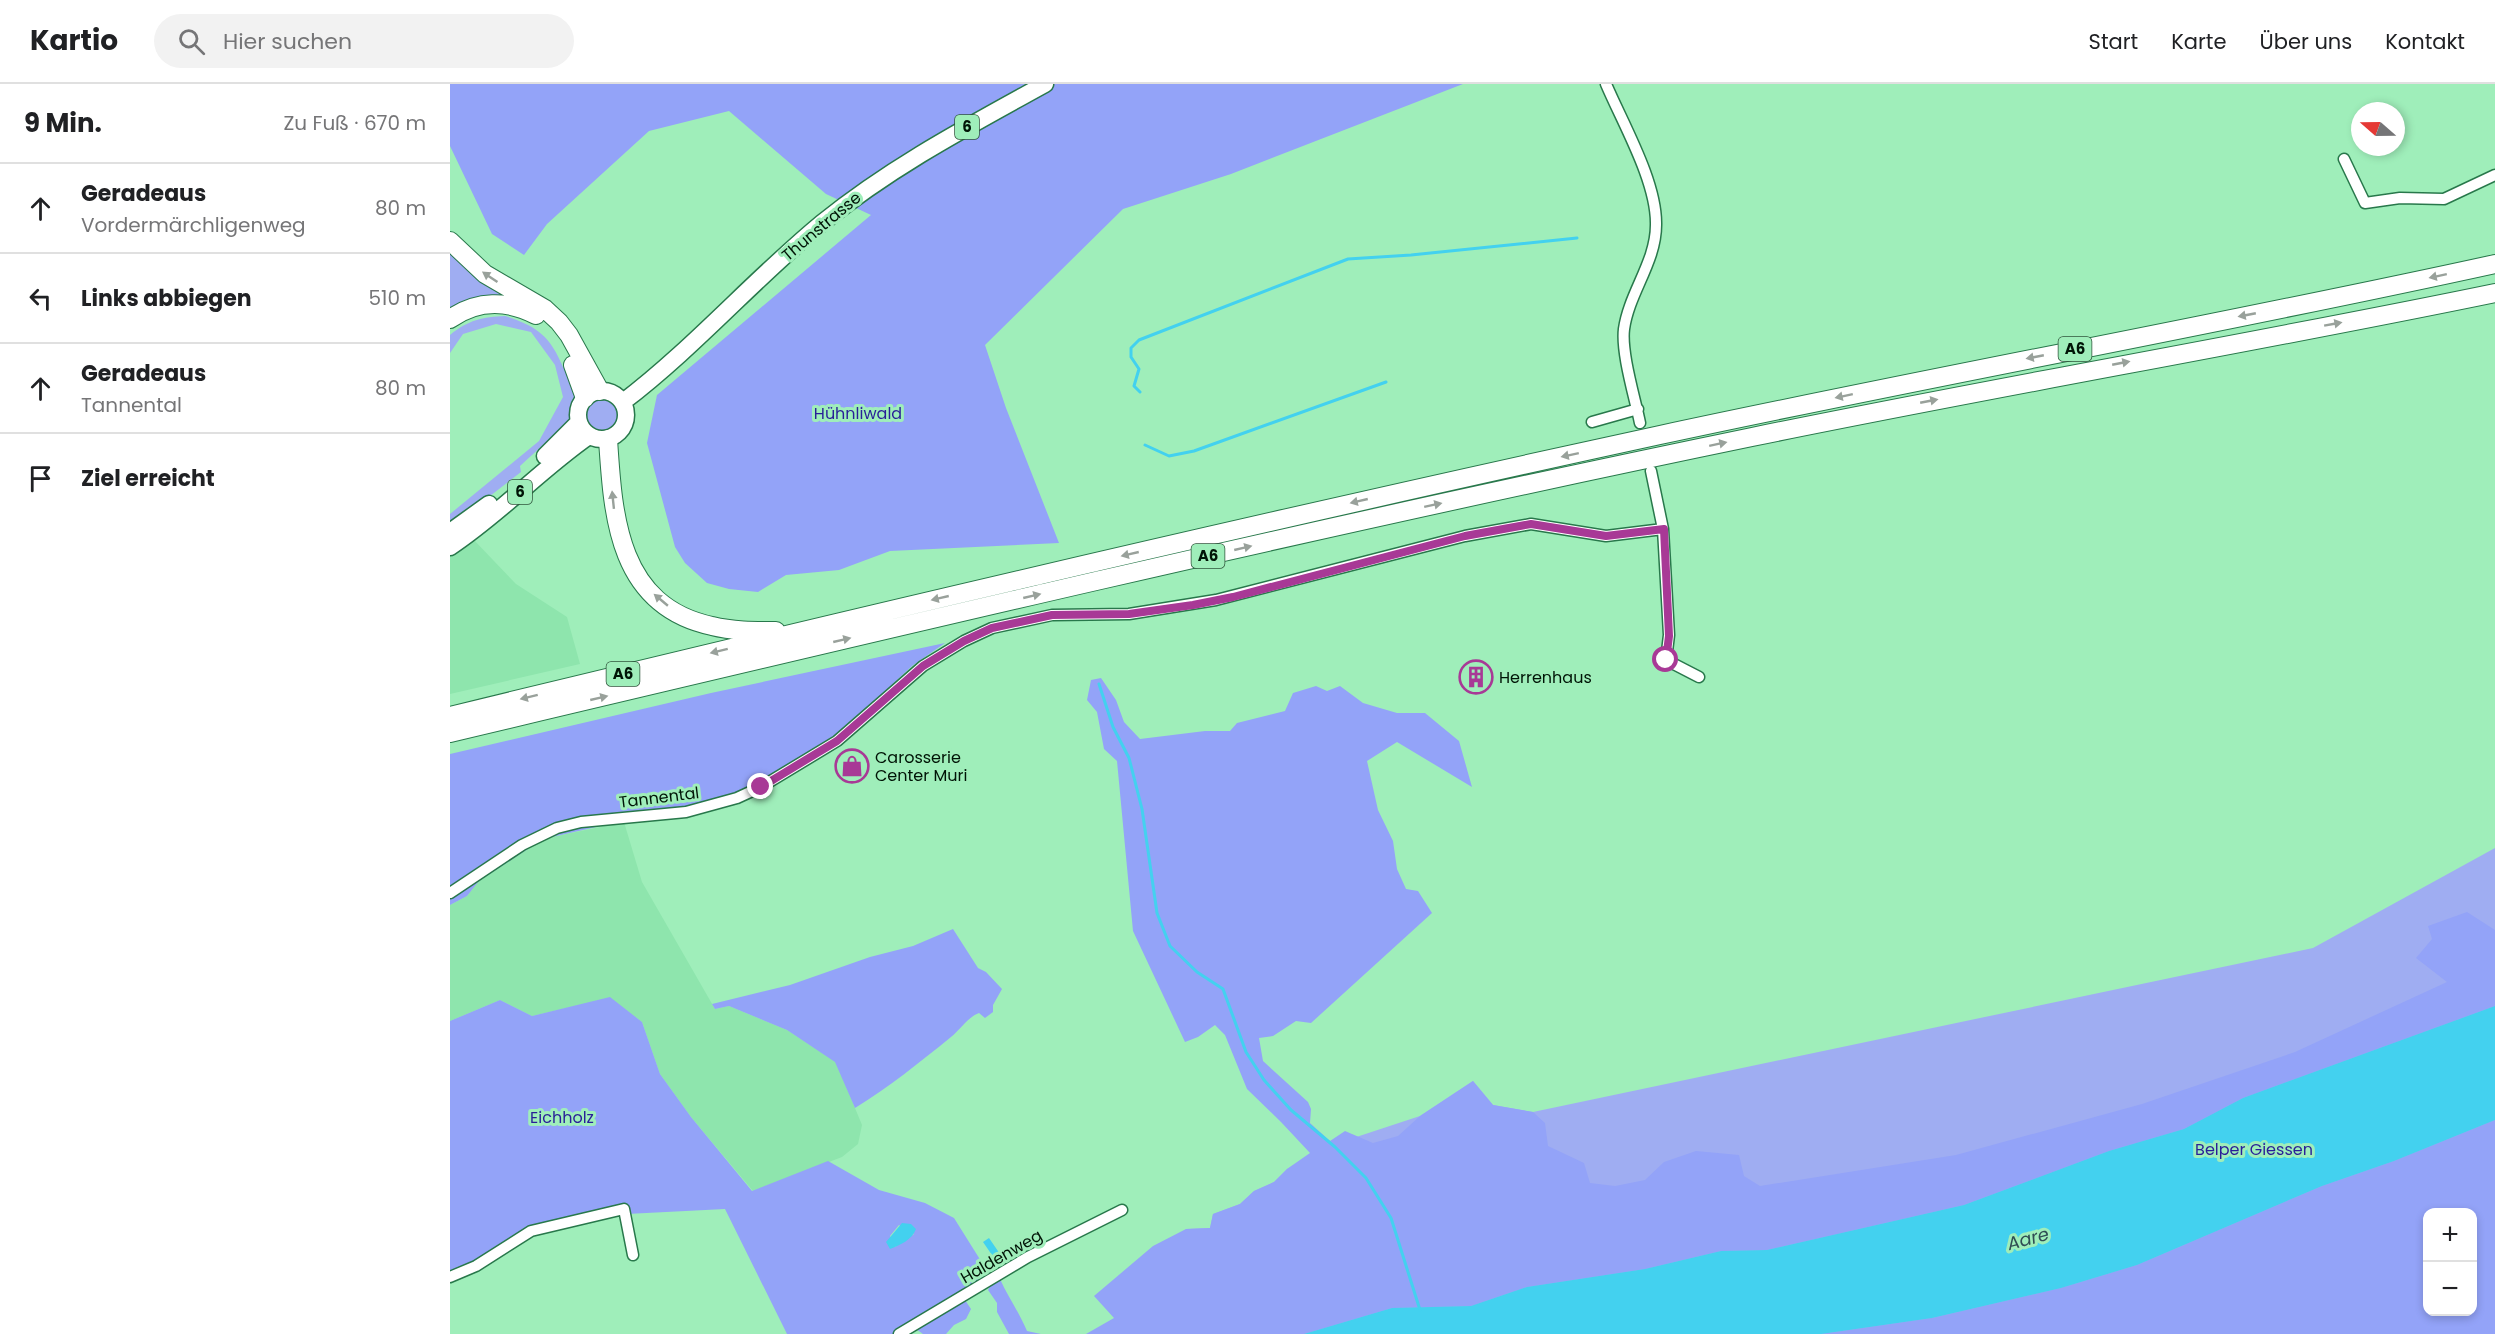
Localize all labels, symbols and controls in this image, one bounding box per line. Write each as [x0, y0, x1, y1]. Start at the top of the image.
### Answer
search box [154, 14, 574, 68]
text: Kartio [30, 21, 118, 60]
icon: search [175, 25, 208, 58]
text: Hier suchen [223, 26, 352, 57]
text: Start [2089, 27, 2138, 56]
text: Karte [2171, 27, 2227, 56]
text: Über uns [2260, 27, 2352, 56]
text: Kontakt [2385, 27, 2465, 56]
north arrow [2351, 102, 2405, 156]
text: 9 Min. [24, 105, 102, 141]
text: Zu Fuß · 670 m [284, 109, 426, 137]
road number: 6 [955, 115, 979, 139]
text: Geradeaus [81, 178, 206, 209]
street label: Thunstrasse [777, 186, 866, 266]
icon: ahead [24, 192, 57, 225]
text: 80 m [375, 194, 426, 222]
text: Vordermärchligenweg [81, 211, 306, 239]
one-way arrow [482, 271, 498, 283]
one-way arrow [2428, 272, 2447, 282]
icon: left [24, 282, 57, 315]
text: Links abbiegen [81, 283, 252, 314]
text: 510 m [369, 284, 426, 312]
one-way arrow [2237, 311, 2256, 320]
one-way arrow [2324, 319, 2343, 328]
road number: A6 [2058, 337, 2092, 361]
one-way arrow [2025, 353, 2044, 362]
text: Geradeaus [81, 358, 206, 389]
one-way arrow [2111, 359, 2130, 368]
icon: ahead [24, 372, 57, 405]
text: 80 m [375, 374, 426, 402]
text: Tannental [81, 391, 182, 419]
one-way arrow [1834, 392, 1853, 401]
one-way arrow [1920, 396, 1939, 405]
park label: Hühnliwald [814, 402, 902, 425]
one-way arrow [1709, 439, 1728, 448]
one-way arrow [1560, 451, 1579, 460]
icon: arrive [24, 462, 57, 495]
text: Ziel erreicht [81, 463, 215, 494]
road number: 6 [508, 480, 532, 504]
one-way arrow [608, 491, 617, 510]
one-way arrow [1350, 497, 1368, 507]
one-way arrow [1424, 500, 1442, 510]
one-way arrow [1234, 543, 1253, 552]
road number: A6 [1192, 544, 1224, 568]
one-way arrow [1121, 549, 1139, 559]
one-way arrow [1023, 591, 1042, 601]
one-way arrow [653, 594, 669, 607]
one-way arrow [931, 594, 949, 604]
one-way arrow [833, 635, 852, 645]
route start [1652, 646, 1678, 672]
one-way arrow [709, 647, 728, 656]
building icon: Herrenhaus [1458, 659, 1494, 695]
road number: A6 [606, 662, 640, 686]
place label: Herrenhaus [1499, 666, 1592, 689]
one-way arrow [520, 692, 538, 702]
one-way arrow [589, 692, 608, 702]
place label: Carosserie Center Muri [875, 746, 967, 787]
shop icon: Carosserie Center Muri [834, 748, 870, 784]
route end [747, 773, 773, 799]
street label: Tannental [618, 781, 701, 814]
park label: Eichholz [530, 1106, 594, 1129]
park label: Belper Giessen [2195, 1138, 2313, 1161]
map controls [2423, 1208, 2477, 1316]
button: + [2423, 1208, 2477, 1262]
water label: Aare [2003, 1221, 2051, 1256]
street label: Haldenweg [956, 1224, 1046, 1289]
button: − [2423, 1262, 2477, 1316]

